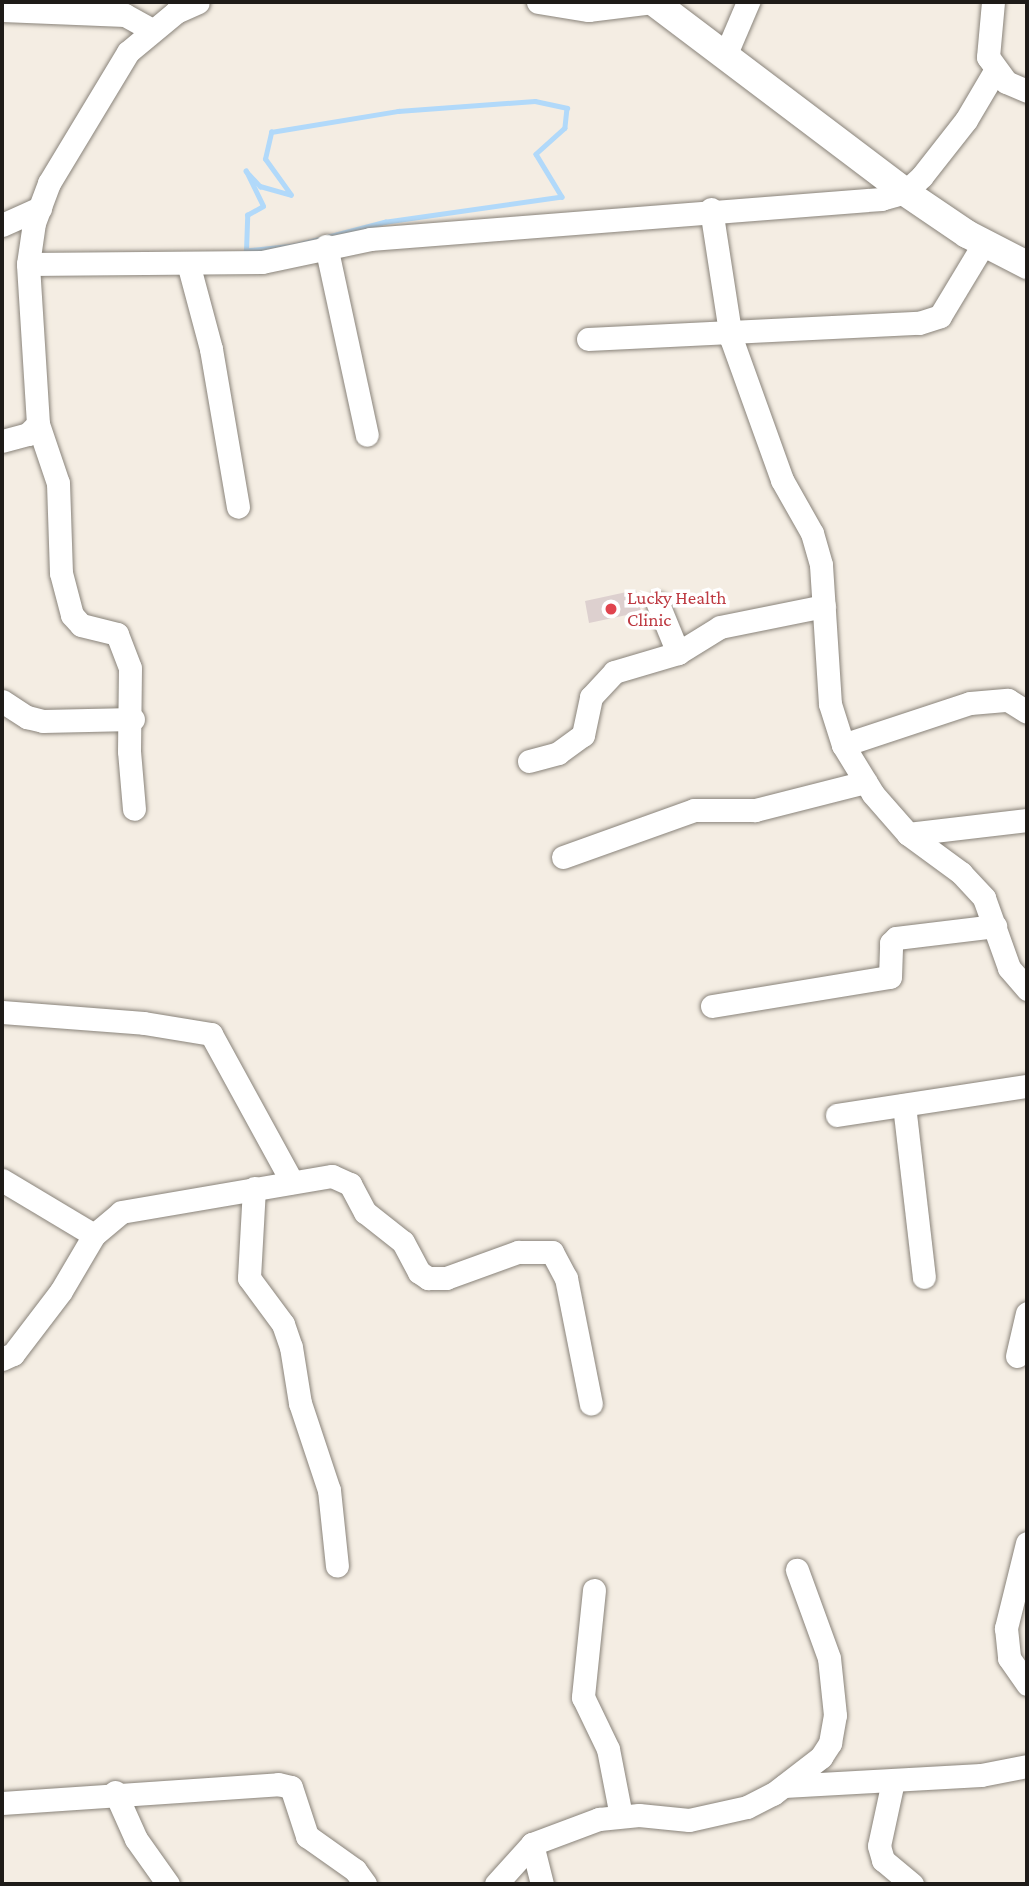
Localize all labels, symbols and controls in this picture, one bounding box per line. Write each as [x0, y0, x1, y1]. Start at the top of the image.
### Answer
place label: Lucky Health Clinic [627, 587, 726, 631]
marker: Lucky Health Clinic [601, 599, 621, 619]

